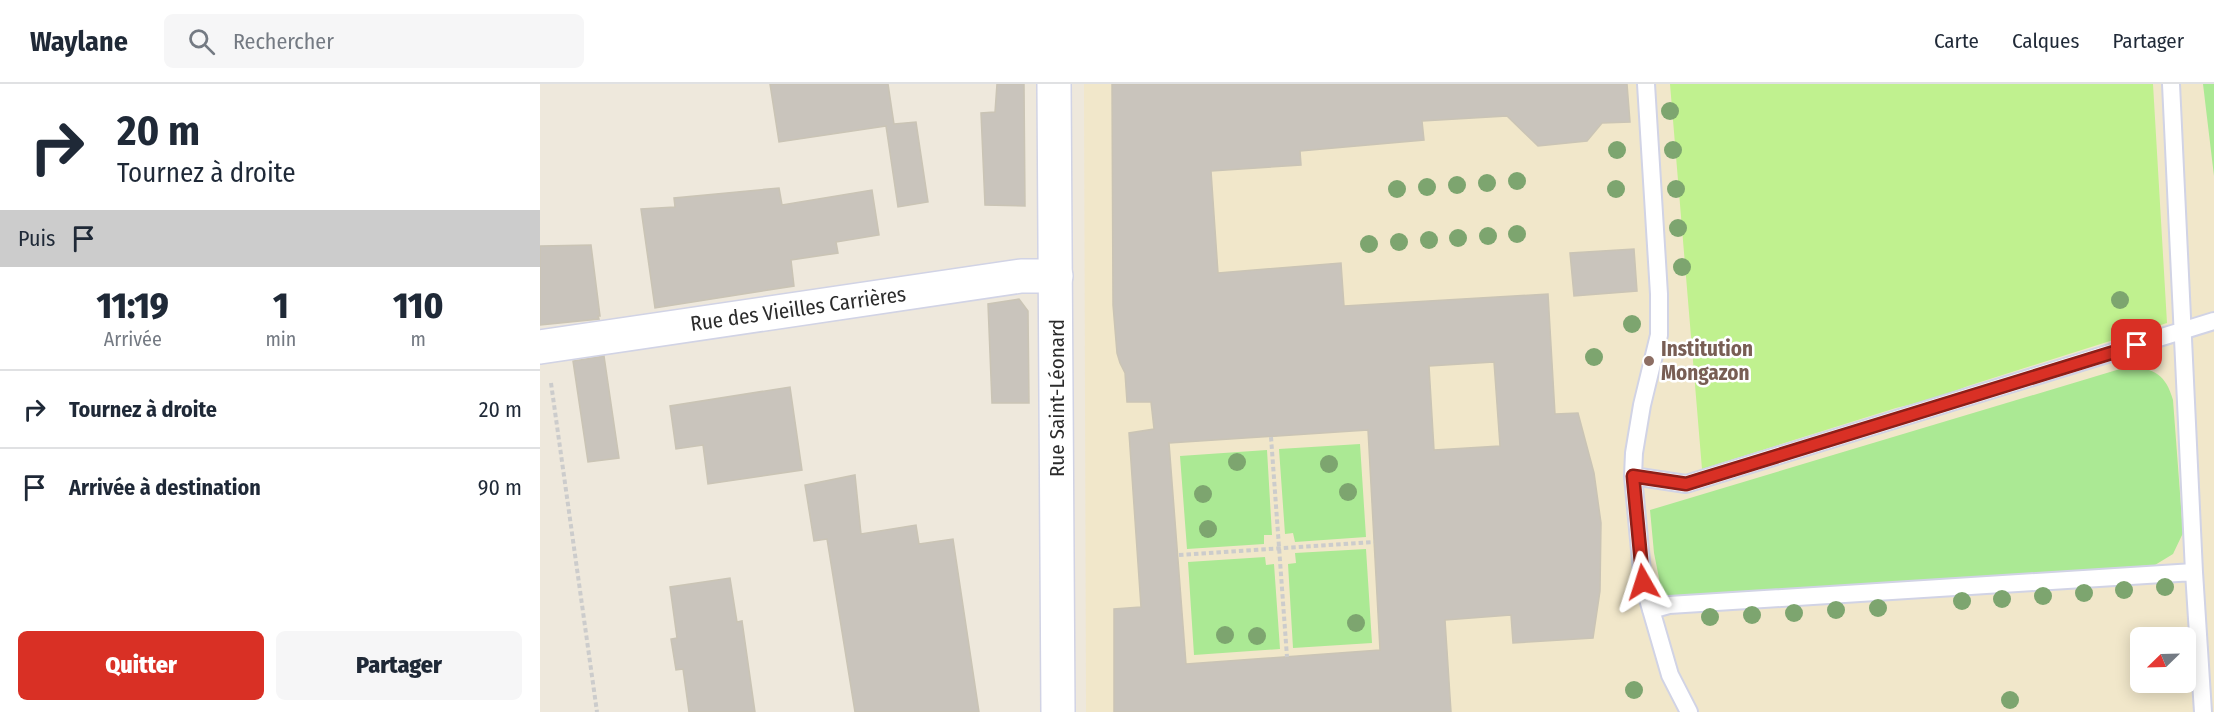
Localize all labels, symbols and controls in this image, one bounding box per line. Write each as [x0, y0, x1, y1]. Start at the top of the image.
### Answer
search box [164, 14, 584, 68]
text: Waylane [30, 25, 128, 58]
icon: search [185, 25, 218, 58]
text: Rechercher [233, 28, 334, 55]
text: Carte [1934, 28, 1979, 54]
text: Calques [2012, 28, 2079, 54]
text: Partager [2112, 28, 2184, 54]
text: 20 m [117, 106, 200, 156]
icon: right [18, 108, 96, 186]
text: Tournez à droite [117, 157, 296, 189]
icon: arrive [67, 222, 100, 255]
text: Puis [18, 225, 55, 252]
street label: Rue des Vieilles Carrières [689, 281, 907, 337]
text: 11:19 [97, 284, 169, 328]
text: 1 [273, 284, 289, 328]
text: 110 [393, 284, 443, 328]
street label: Rue Saint-Léonard [1044, 319, 1070, 477]
pin [2111, 319, 2162, 370]
text: Arrivée [104, 327, 162, 351]
text: min [265, 327, 296, 351]
text: m [410, 327, 426, 351]
icon: arrive [2120, 328, 2153, 361]
place label: Institution Mongazon [1661, 336, 1753, 386]
marker: Institution Mongazon [1642, 354, 1656, 368]
icon: right [18, 393, 51, 426]
text: Tournez à droite [69, 396, 217, 423]
text: 20 m [479, 396, 522, 423]
icon: arrive [18, 471, 51, 504]
text: Arrivée à destination [69, 474, 261, 501]
text: 90 m [478, 474, 522, 501]
position arrow [1611, 550, 1675, 614]
north arrow [2130, 627, 2196, 693]
map controls [2130, 627, 2196, 693]
button: Quitter [18, 631, 264, 700]
button: Partager [276, 631, 522, 700]

